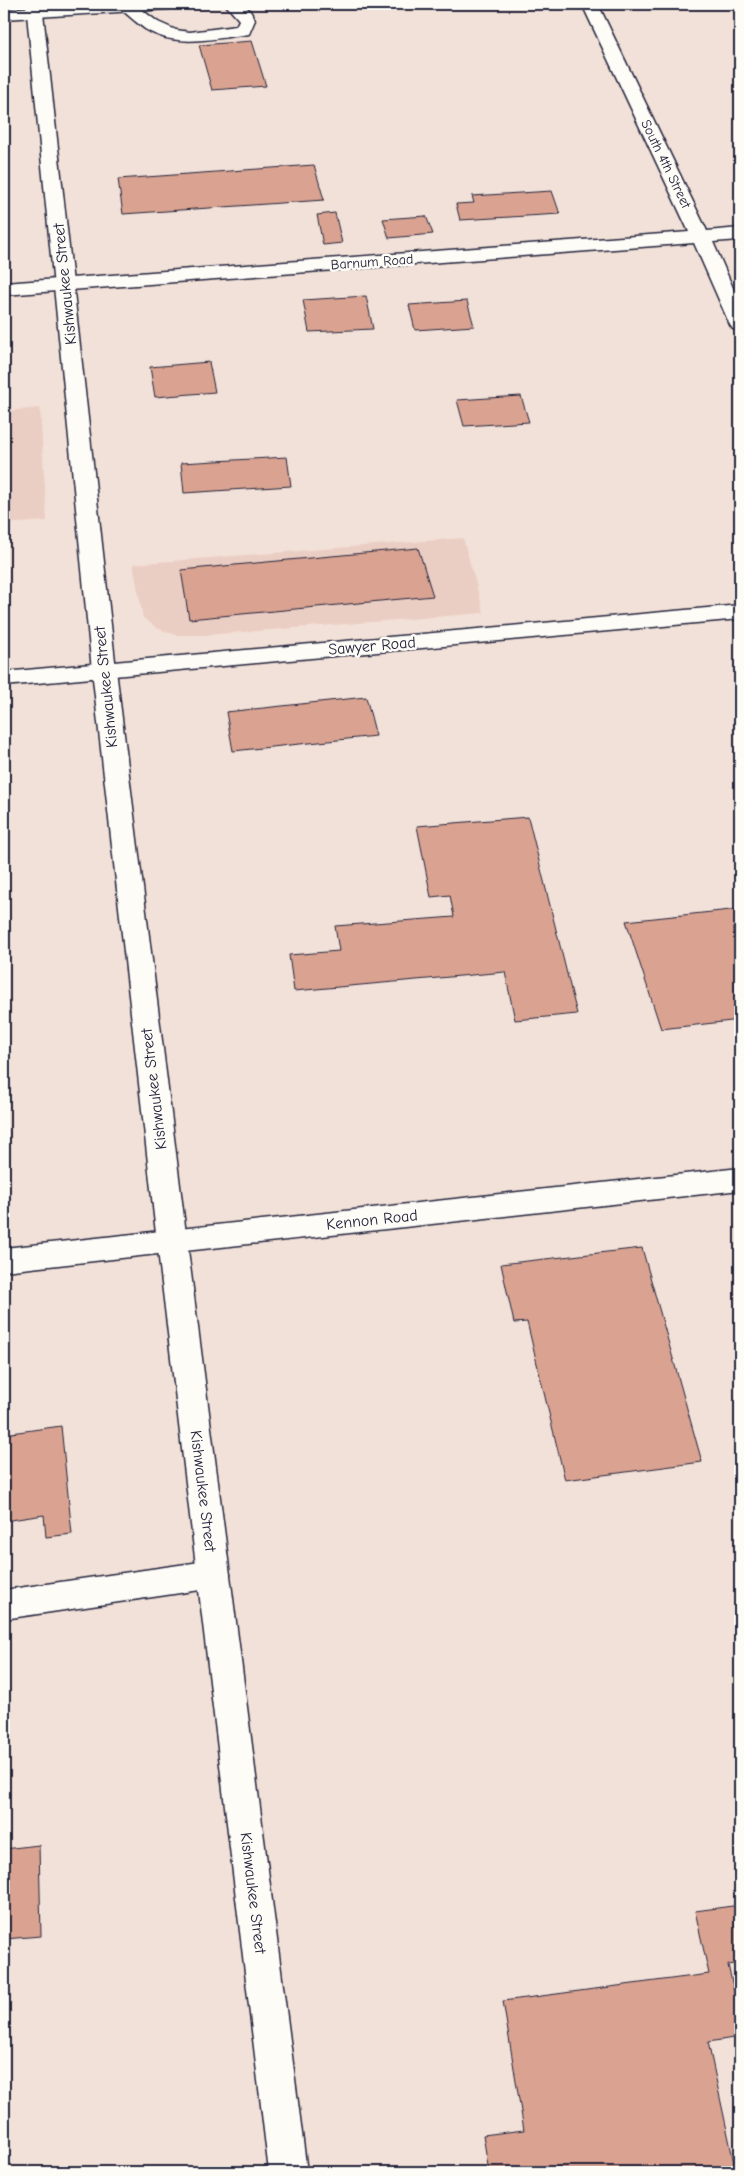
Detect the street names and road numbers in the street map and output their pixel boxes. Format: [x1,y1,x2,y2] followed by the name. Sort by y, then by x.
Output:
[637,117,695,212] street label: South 4th Street
[50,222,80,346] street label: Kishwaukee Street
[330,251,414,273] street label: Barnum Road
[91,625,121,749] street label: Kishwaukee Street
[327,633,417,659] street label: Sawyer Road
[138,1027,170,1151] street label: Kishwaukee Street
[325,1206,419,1234] street label: Kennon Road
[187,1429,219,1553] street label: Kishwaukee Street
[237,1831,269,1955] street label: Kishwaukee Street

